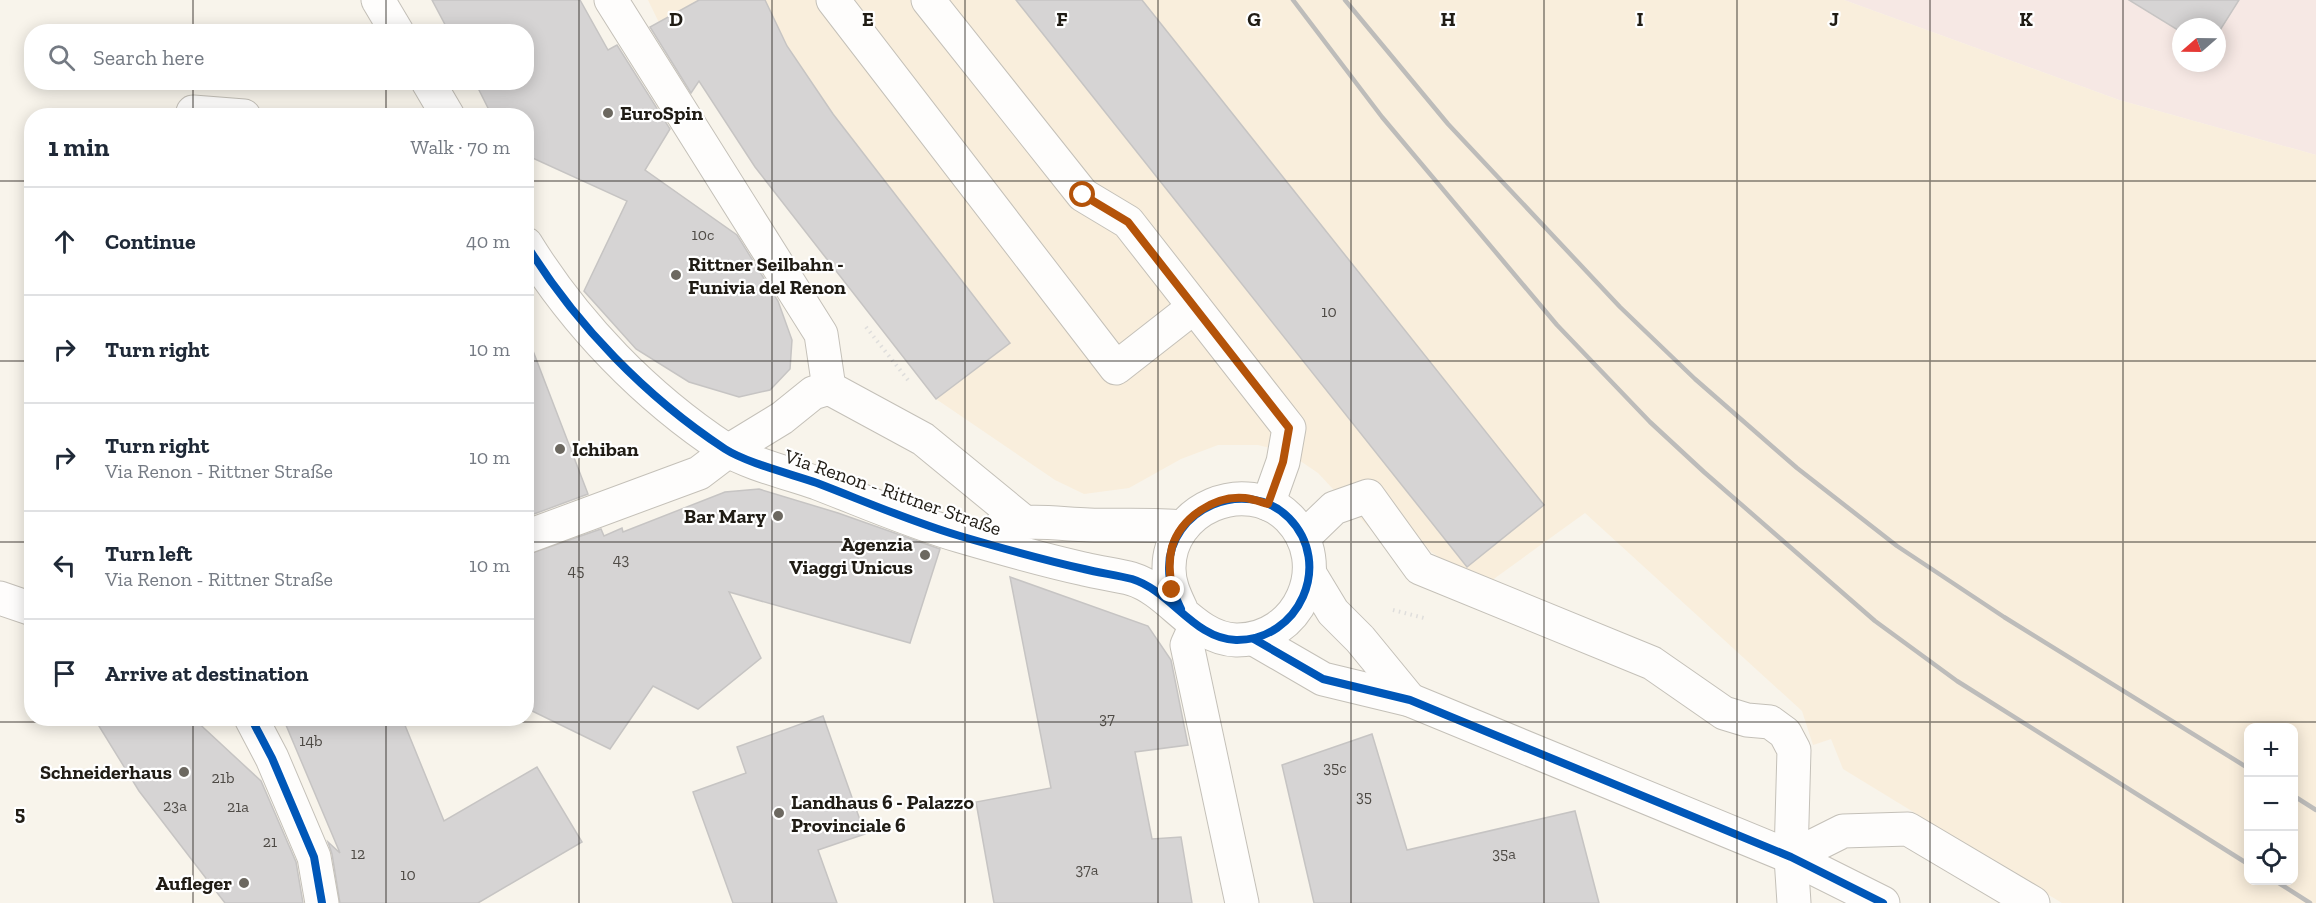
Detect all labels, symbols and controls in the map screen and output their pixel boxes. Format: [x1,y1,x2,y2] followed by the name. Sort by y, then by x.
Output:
[669,7,683,31] text: D
[862,7,874,31] text: E
[1056,7,1068,31] text: F
[1247,7,1261,31] text: G
[1440,7,1456,31] text: H
[1636,7,1644,31] text: I
[1829,7,1839,31] text: J
[2019,7,2033,31] text: K
[2172,18,2226,72] north arrow
[24,24,534,90] search box
[45,41,78,74] icon: search
[93,44,204,71] text: Search here
[620,101,703,125] place label: EuroSpin
[601,106,615,120] marker: EuroSpin
[48,131,109,163] text: 1 min
[411,135,510,159] text: Walk · 70 m
[1069,181,1095,207] route start
[48,225,81,258] icon: ahead
[692,225,714,244] house number: 10c
[105,228,196,255] text: Continue
[466,229,510,253] text: 40 m
[688,252,846,299] place label: Rittner Seilbahn - Funivia del Renon
[669,268,683,282] marker: Rittner Seilbahn - Funivia del Renon
[1321,302,1337,321] house number: 10
[48,333,81,366] icon: right
[105,336,209,363] text: Turn right
[469,337,510,361] text: 10 m
[105,432,209,459] text: Turn right
[572,437,639,461] place label: Ichiban
[48,441,81,474] icon: right
[553,442,567,456] marker: Ichiban
[780,443,1005,540] street label: Via Renon - Rittner Straße
[469,445,510,469] text: 10 m
[105,459,333,483] text: Via Renon - Rittner Straße
[684,504,766,528] place label: Bar Mary
[771,509,785,523] marker: Bar Mary
[789,532,913,579] place label: Agenzia Viaggi Unicus
[105,540,192,567] text: Turn left
[918,548,932,562] marker: Agenzia Viaggi Unicus
[48,549,81,582] icon: left
[613,550,629,569] house number: 43
[469,553,510,577] text: 10 m
[568,561,584,580] house number: 45
[105,567,333,591] text: Via Renon - Rittner Straße
[1158,576,1184,602] route end
[48,657,81,690] icon: arrive
[105,660,308,687] text: Arrive at destination
[1099,709,1115,728] house number: 37
[2244,723,2298,885] map controls
[2244,723,2298,777] button: +
[299,731,323,750] house number: 14b
[1323,758,1347,777] house number: 35c
[40,760,172,784] place label: Schneiderhaus
[177,765,191,779] marker: Schneiderhaus
[212,768,234,787] house number: 21b
[2244,777,2298,831] button: −
[1356,787,1372,806] house number: 35
[791,790,974,837] place label: Landhaus 6 - Palazzo Provinciale 6
[163,796,187,815] house number: 23a
[227,797,249,816] house number: 21a
[15,801,25,825] text: 5
[772,806,786,820] marker: Landhaus 6 - Palazzo Provinciale 6
[2244,831,2298,885] button: locate
[263,832,277,851] house number: 21
[351,844,365,863] house number: 12
[1492,844,1516,863] house number: 35a
[1075,860,1099,879] house number: 37a
[400,865,416,884] house number: 10
[155,871,232,895] place label: Aufleger
[237,876,251,890] marker: Aufleger

